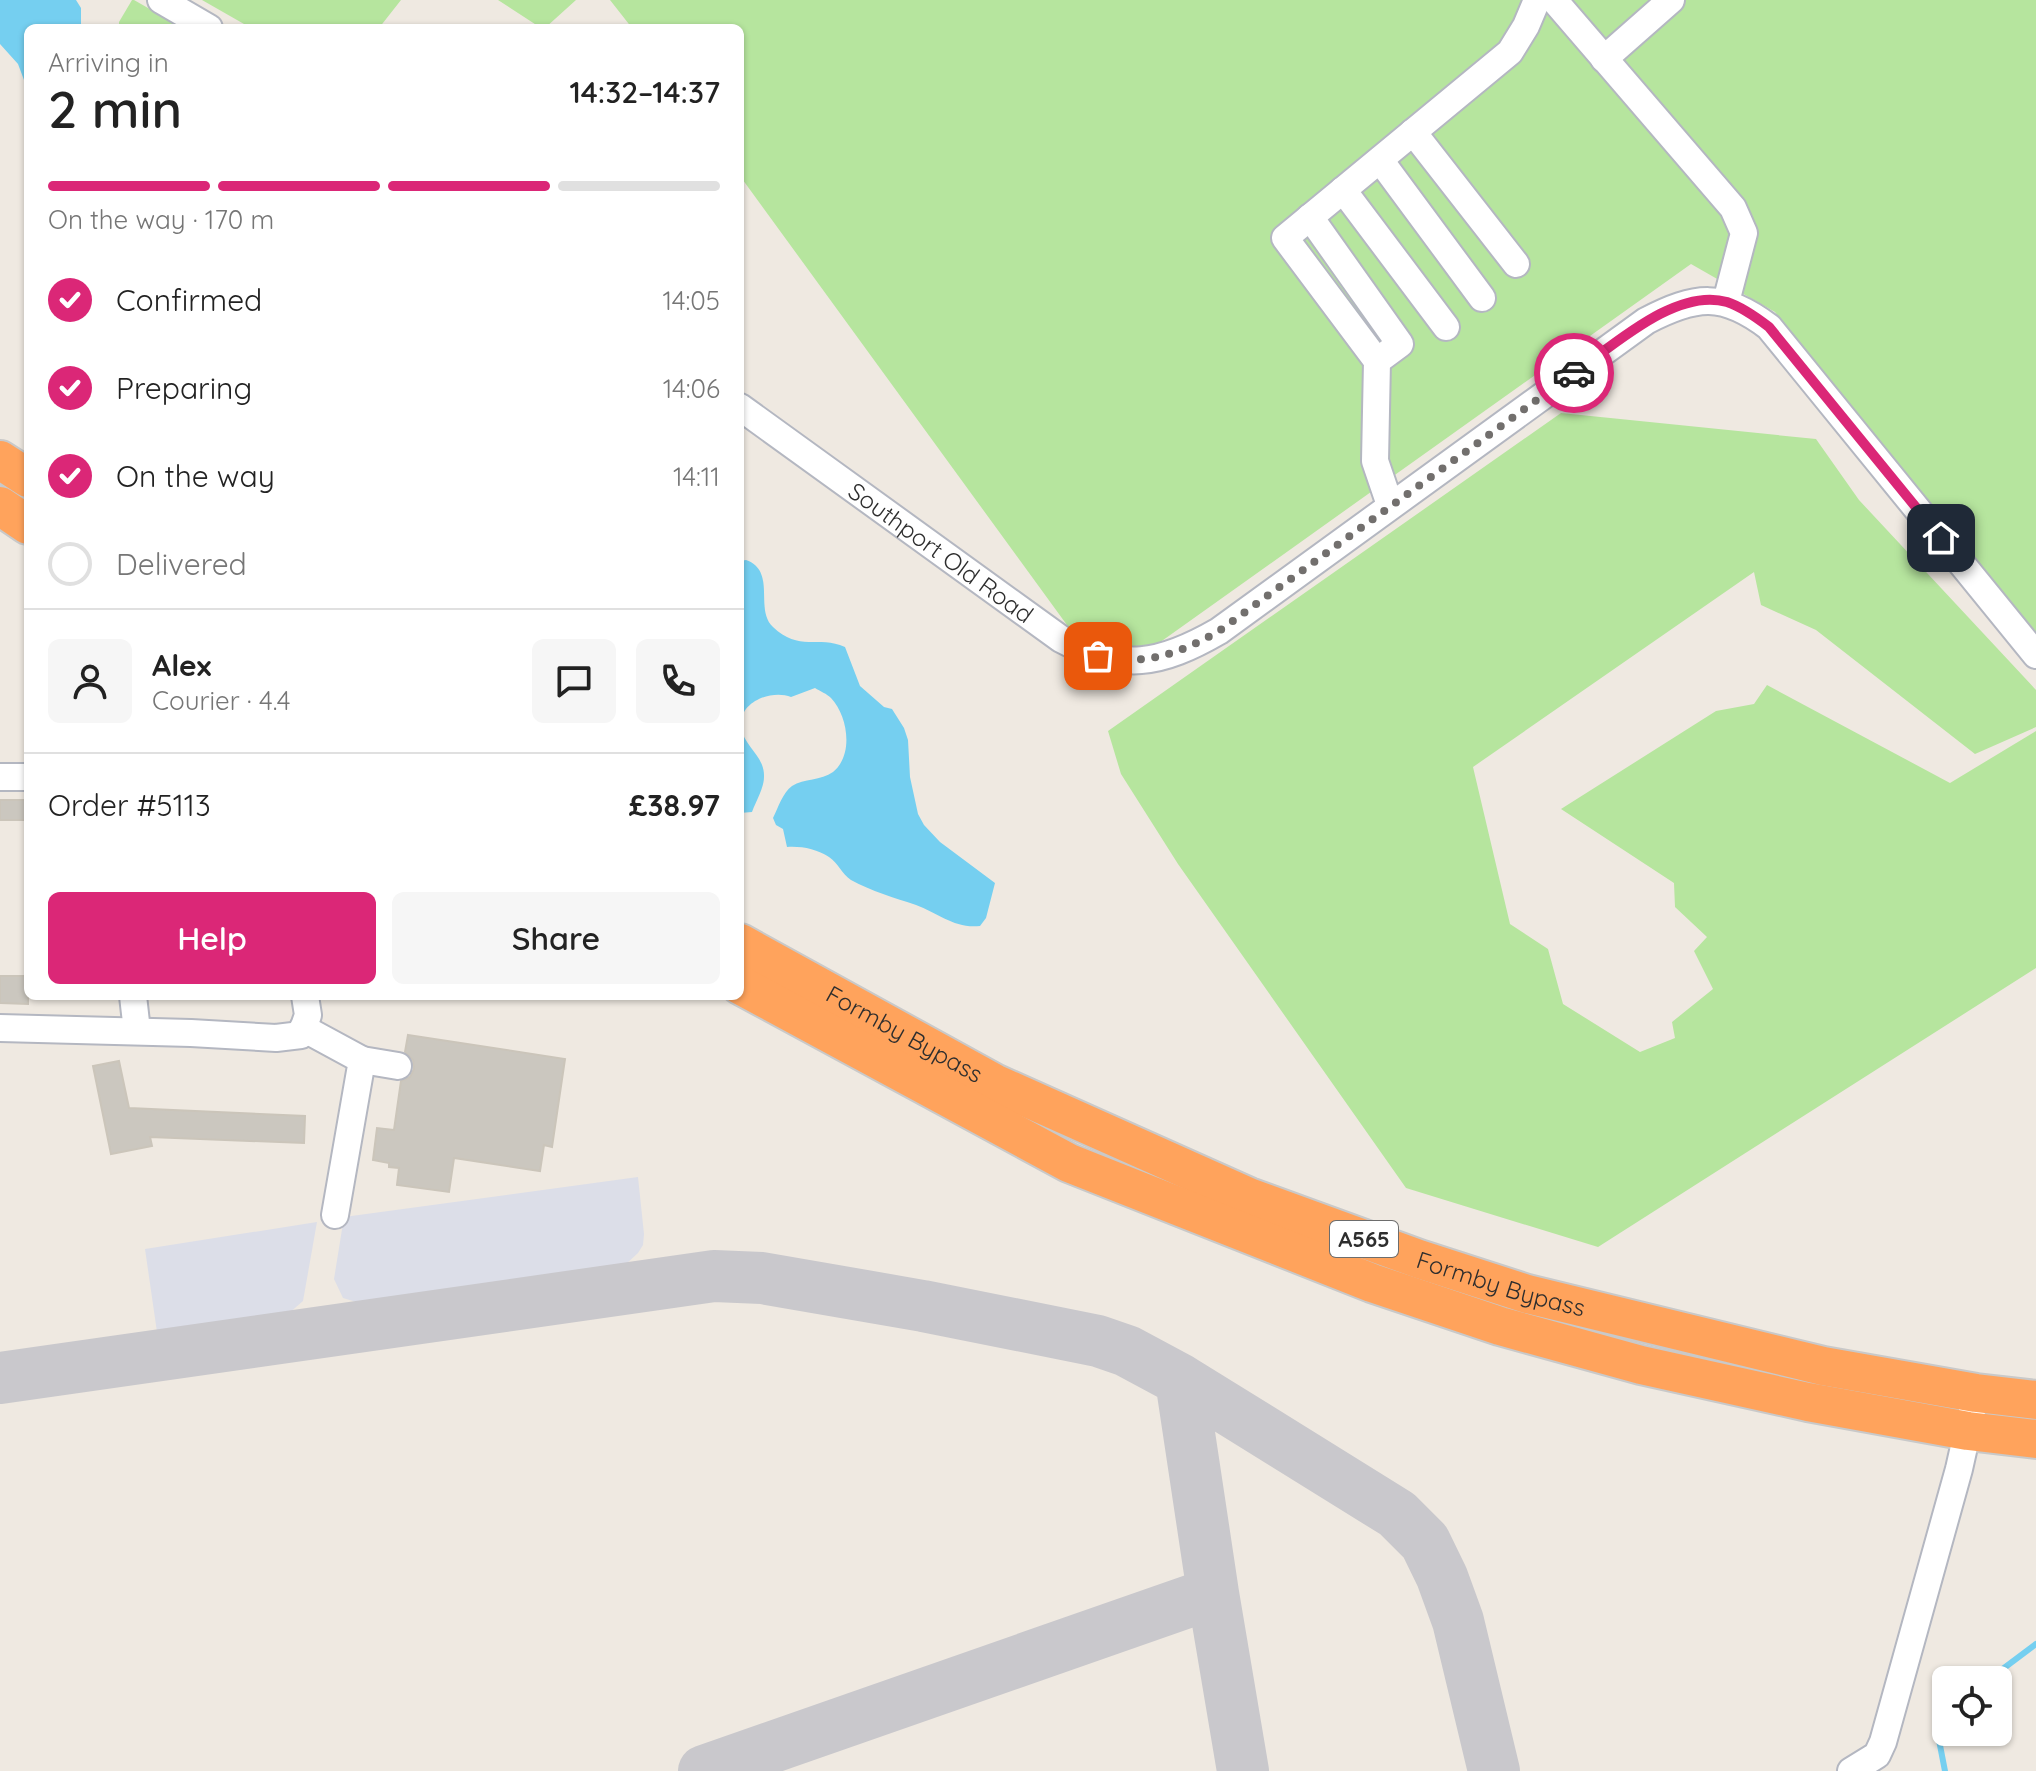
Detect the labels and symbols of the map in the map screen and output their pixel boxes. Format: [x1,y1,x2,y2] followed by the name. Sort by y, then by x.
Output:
[1534,333,1614,413] courier
[843,475,1039,629] street label: Southport Old Road
[1907,504,1975,572] pin
[1064,622,1132,690] pin
[821,978,988,1089] street label: Formby Bypass
[1330,1221,1398,1257] road number: A565
[1413,1244,1588,1323] street label: Formby Bypass

